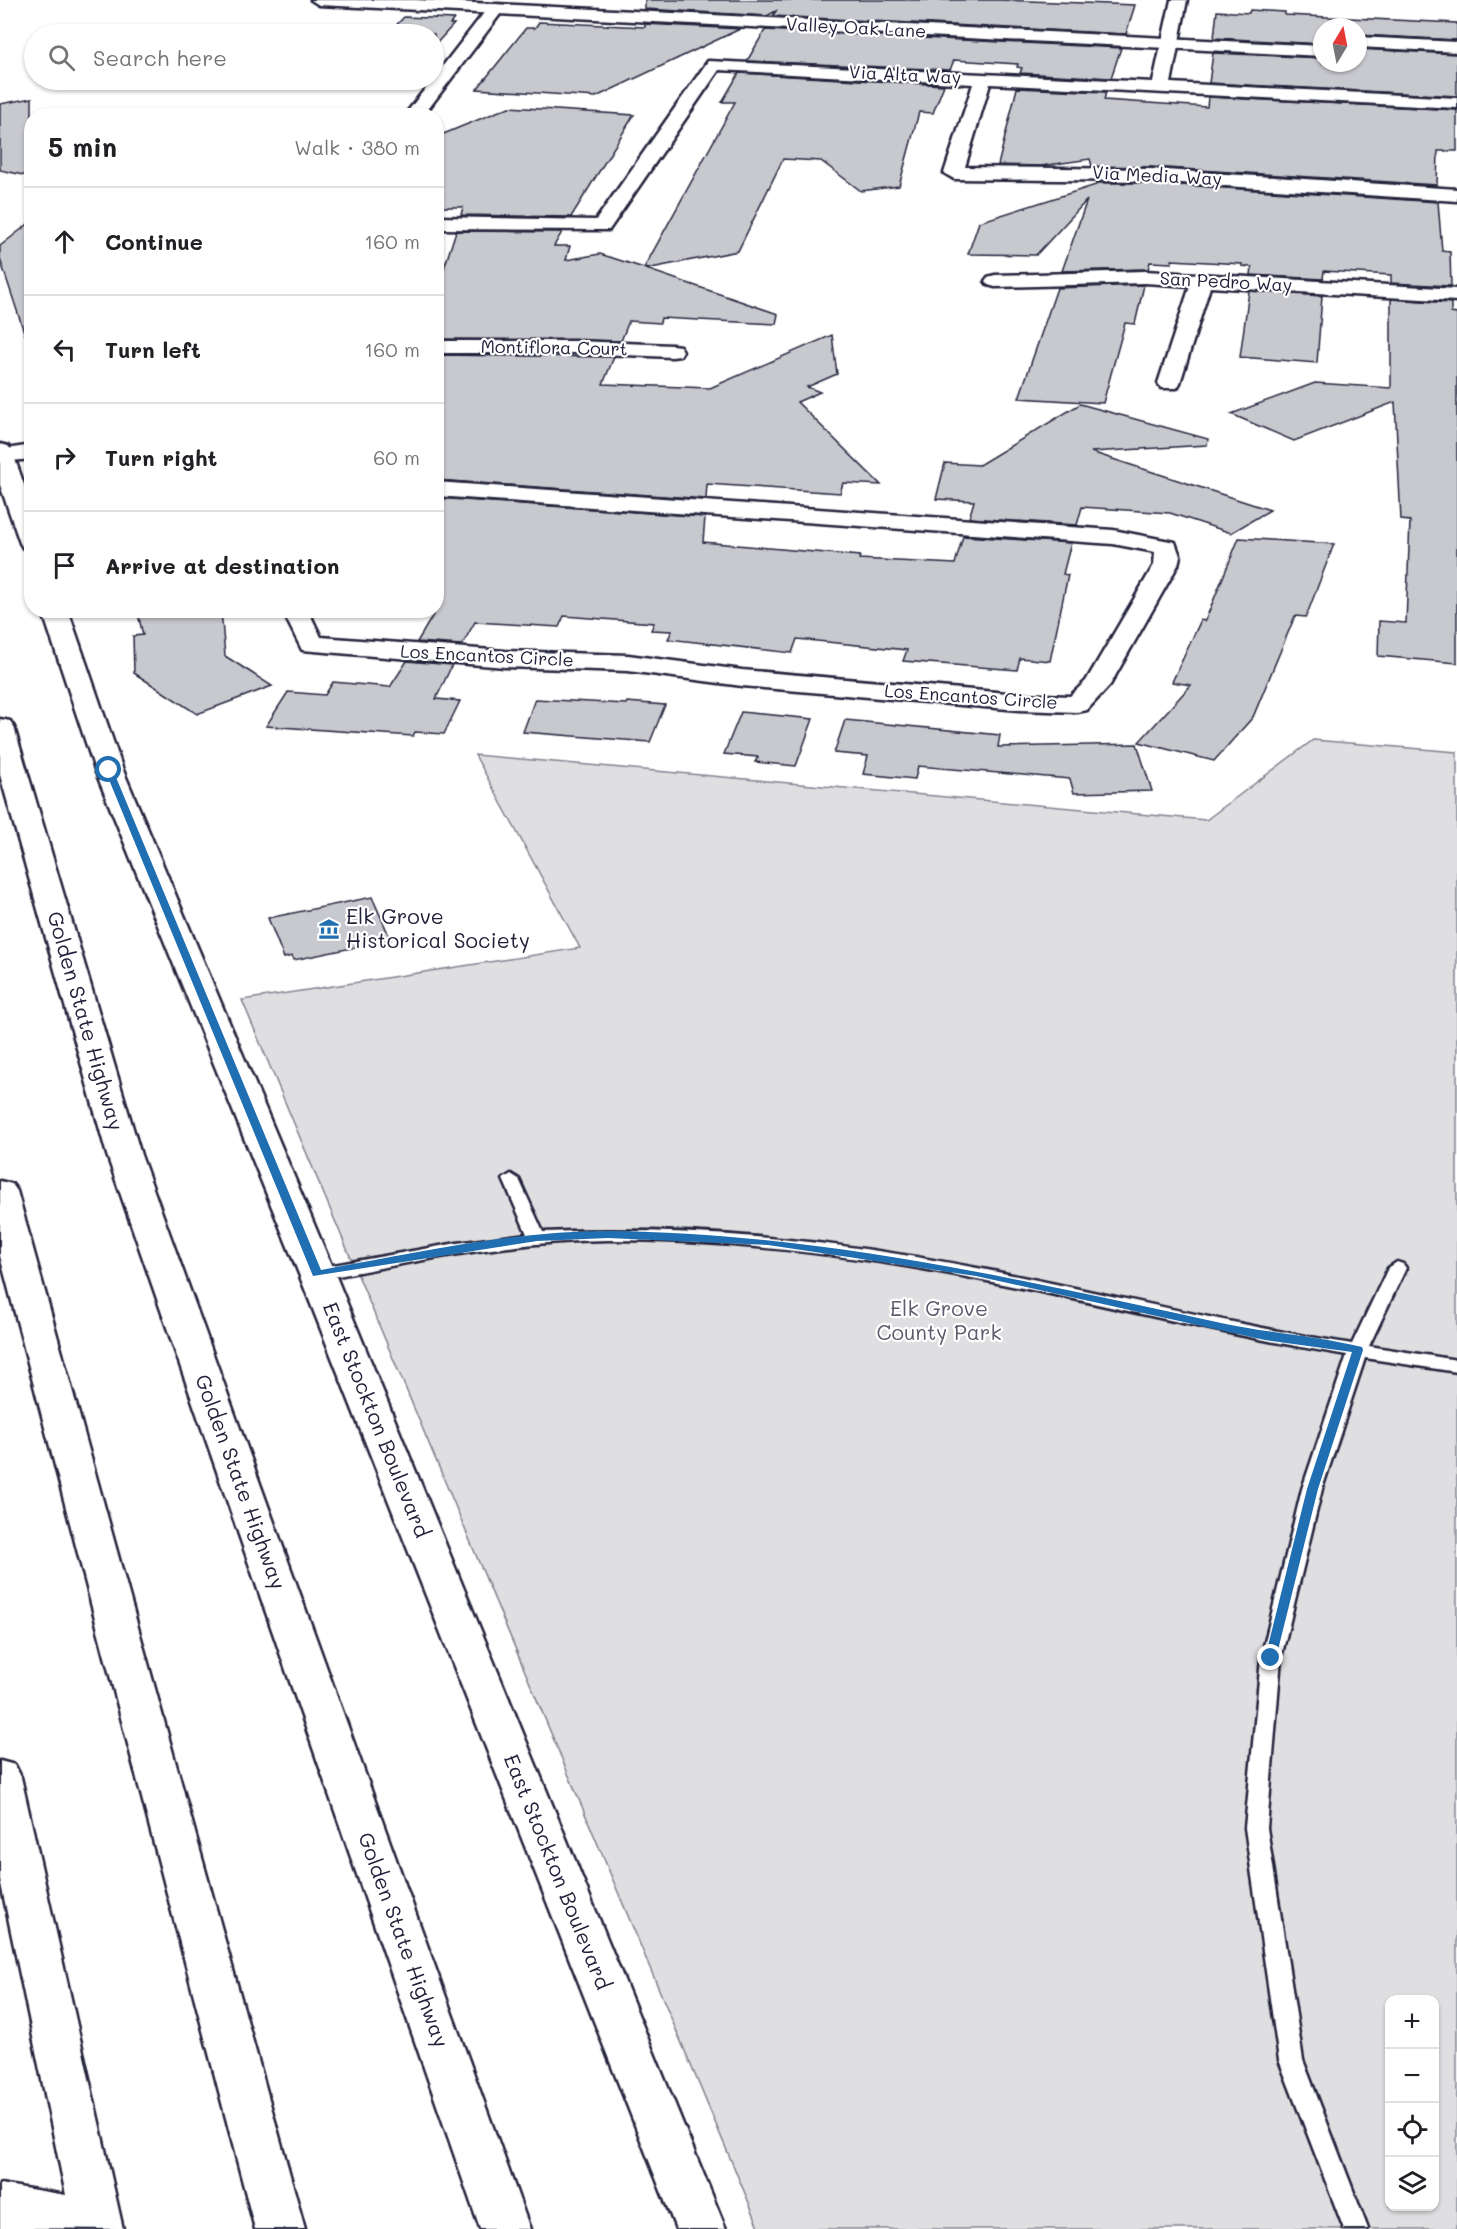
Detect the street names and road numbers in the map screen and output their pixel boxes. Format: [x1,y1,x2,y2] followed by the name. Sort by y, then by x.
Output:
[785,11,927,43] street label: Valley Oak Lane
[848,59,962,89] street label: Via Alta Way
[1092,160,1223,190] street label: Via Media Way
[1159,266,1293,296] street label: San Pedro Way
[480,334,628,360] street label: Montiflora Court
[400,638,574,672] street label: Los Encantos Circle
[884,678,1058,714] street label: Los Encantos Circle
[42,908,131,1133] street label: Golden State Highway
[318,1298,437,1541] street label: East Stockton Boulevard
[190,1370,293,1593] street label: Golden State Highway
[499,1750,618,1993] street label: East Stockton Boulevard
[353,1828,456,2051] street label: Golden State Highway

